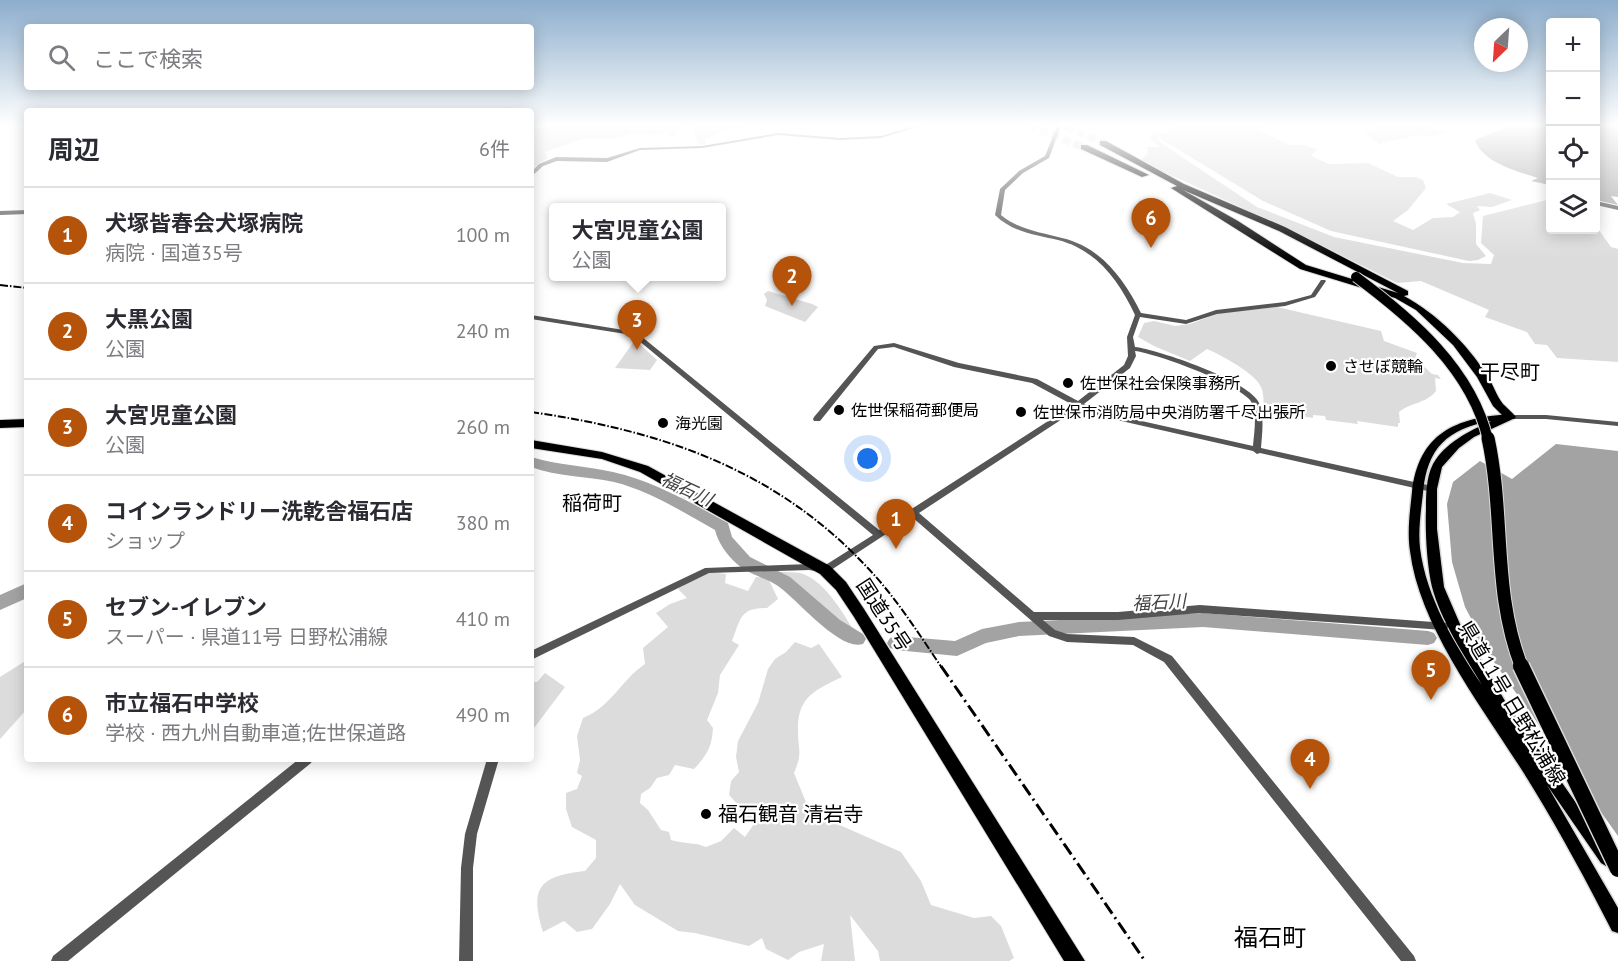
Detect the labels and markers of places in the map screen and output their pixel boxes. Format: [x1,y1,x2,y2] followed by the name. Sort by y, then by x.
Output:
[1132,198,1170,248] pin: 6
[772,256,812,306] pin: 2
[618,300,656,350] pin: 3
[1343,356,1423,376] place label: させぼ競輪
[1324,359,1338,373] marker: させぼ競輪
[1080,373,1240,393] place label: 佐世保社会保険事務所
[1061,376,1075,390] marker: 佐世保社会保険事務所
[851,400,979,420] place label: 佐世保稲荷郵便局
[1033,402,1305,422] place label: 佐世保市消防局中央消防署千尽出張所
[832,403,846,417] marker: 佐世保稲荷郵便局
[1014,405,1028,419] marker: 佐世保市消防局中央消防署千尽出張所
[675,413,723,433] place label: 海光園
[656,416,670,430] marker: 海光園
[876,500,916,549] pin: 1
[1412,650,1450,700] pin: 5
[1290,740,1330,789] pin: 4
[718,801,863,827] place label: 福石観音 清岩寺
[699,807,713,821] marker: 福石観音 清岩寺

